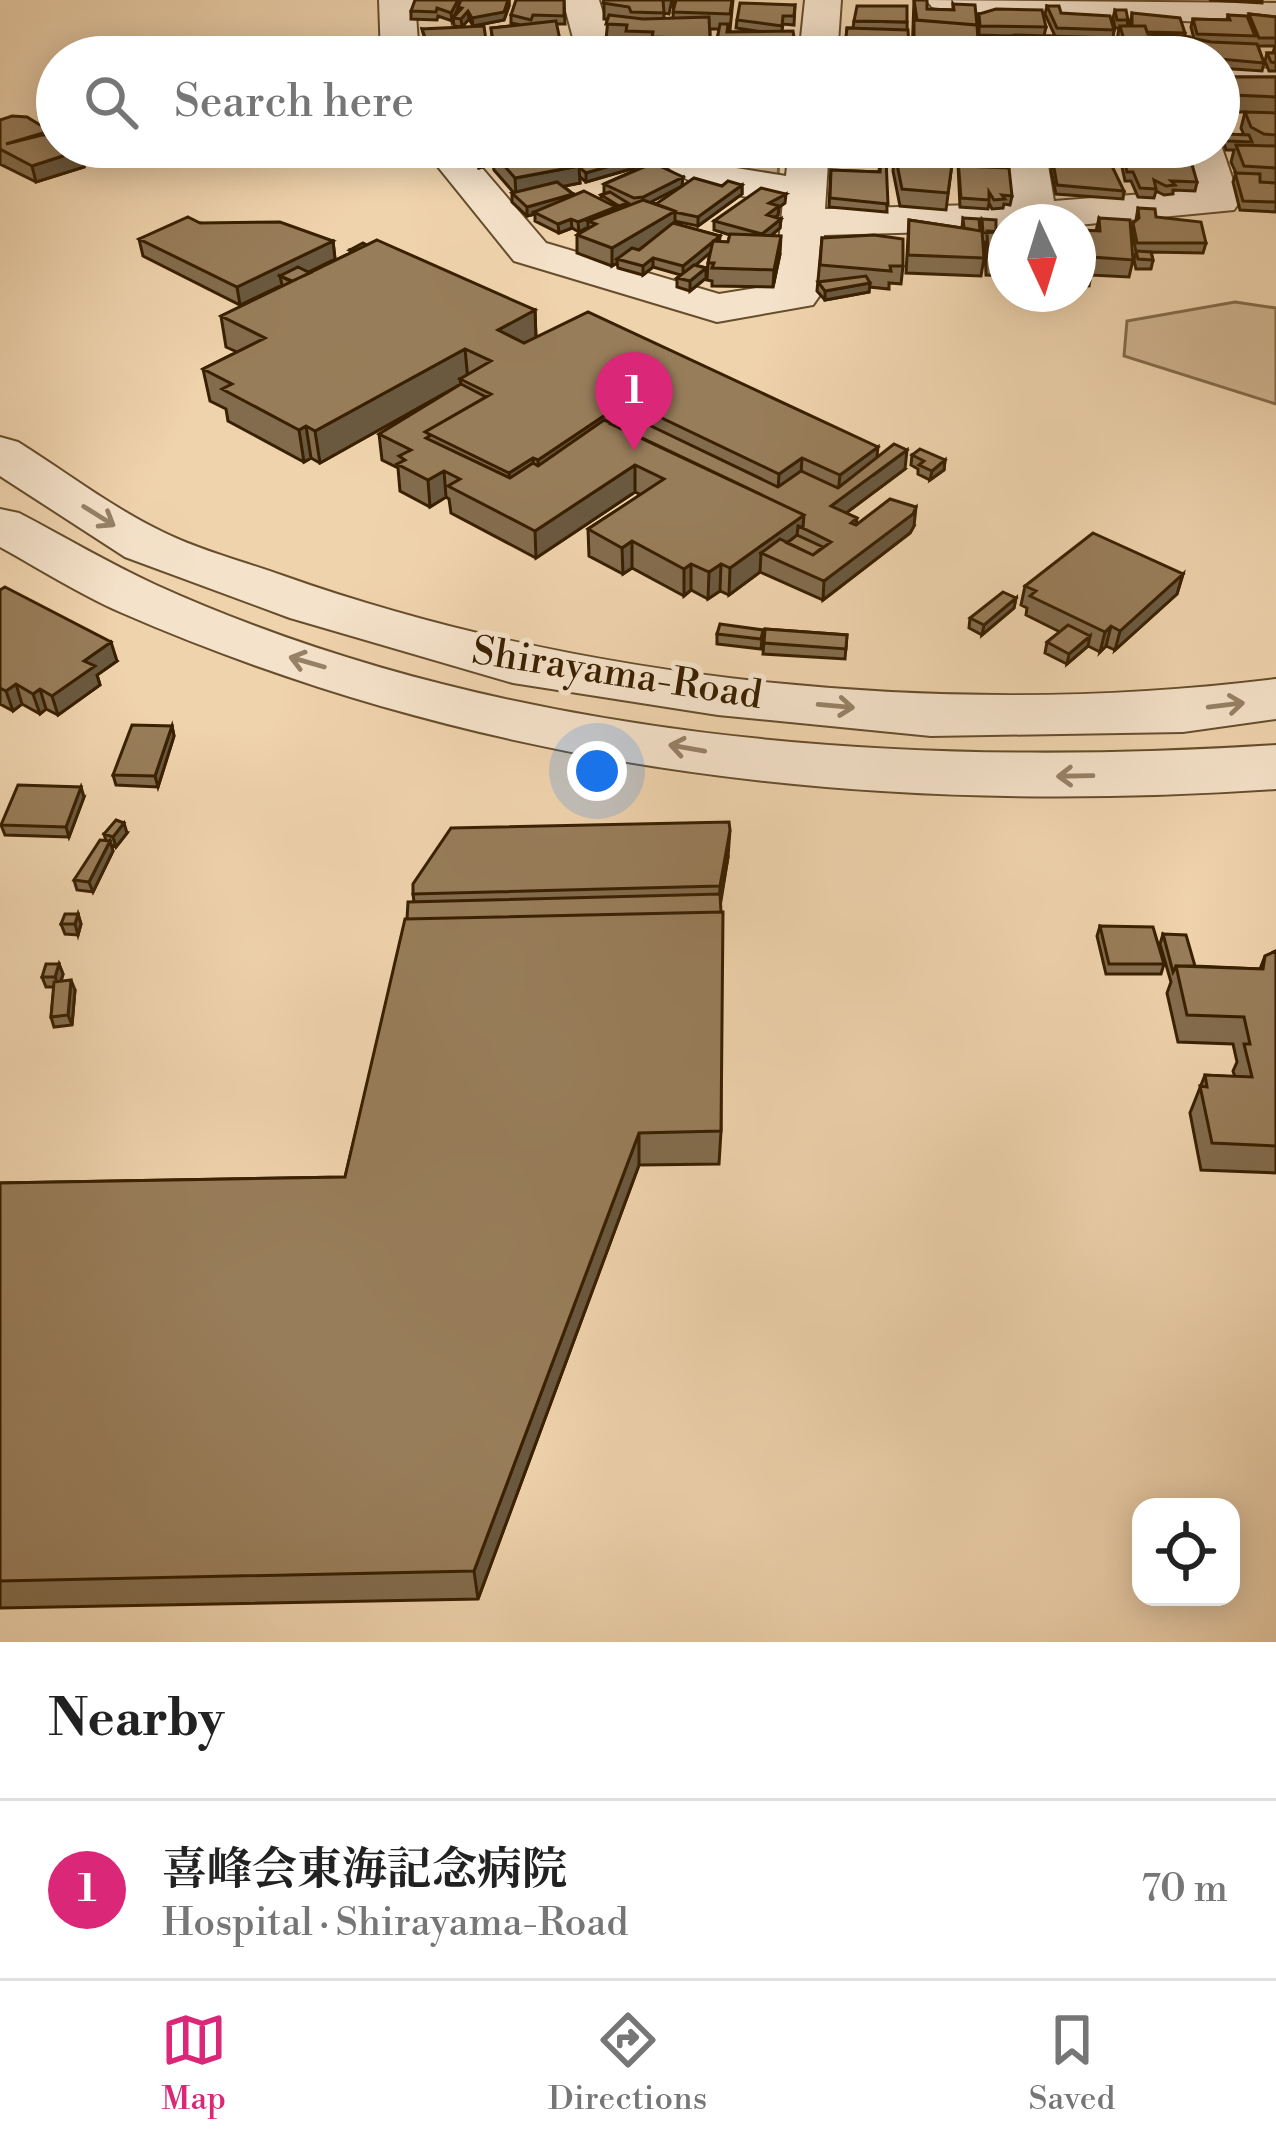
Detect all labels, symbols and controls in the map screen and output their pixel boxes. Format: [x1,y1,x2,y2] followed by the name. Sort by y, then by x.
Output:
[36,36,1240,168] search box
[78,69,144,135] icon: search
[174,74,414,131] text: Search here
[988,204,1096,312] north arrow
[595,352,673,451] pin: 1
[81,503,115,528] one-way arrow
[469,627,765,721] street label: Shirayama-Road
[289,650,327,672] one-way arrow
[1205,694,1244,716] one-way arrow
[816,695,855,718] one-way arrow
[668,736,707,759] one-way arrow
[567,741,627,801] your location
[1056,765,1095,788] one-way arrow
[1132,1498,1240,1606] map controls
[1132,1498,1240,1606] button: locate
[48,1688,224,1752] text: Nearby
[162,1842,567,1899] text: 喜峰会東海記念病院
[78,1865,96,1914] text: 1
[1141,1865,1228,1914] text: 70 m
[162,1899,628,1948] text: Hospital · Shirayama-Road
[161,2007,227,2120] tab: Map
[548,2007,707,2120] tab: Directions
[1029,2007,1115,2120] tab: Saved

